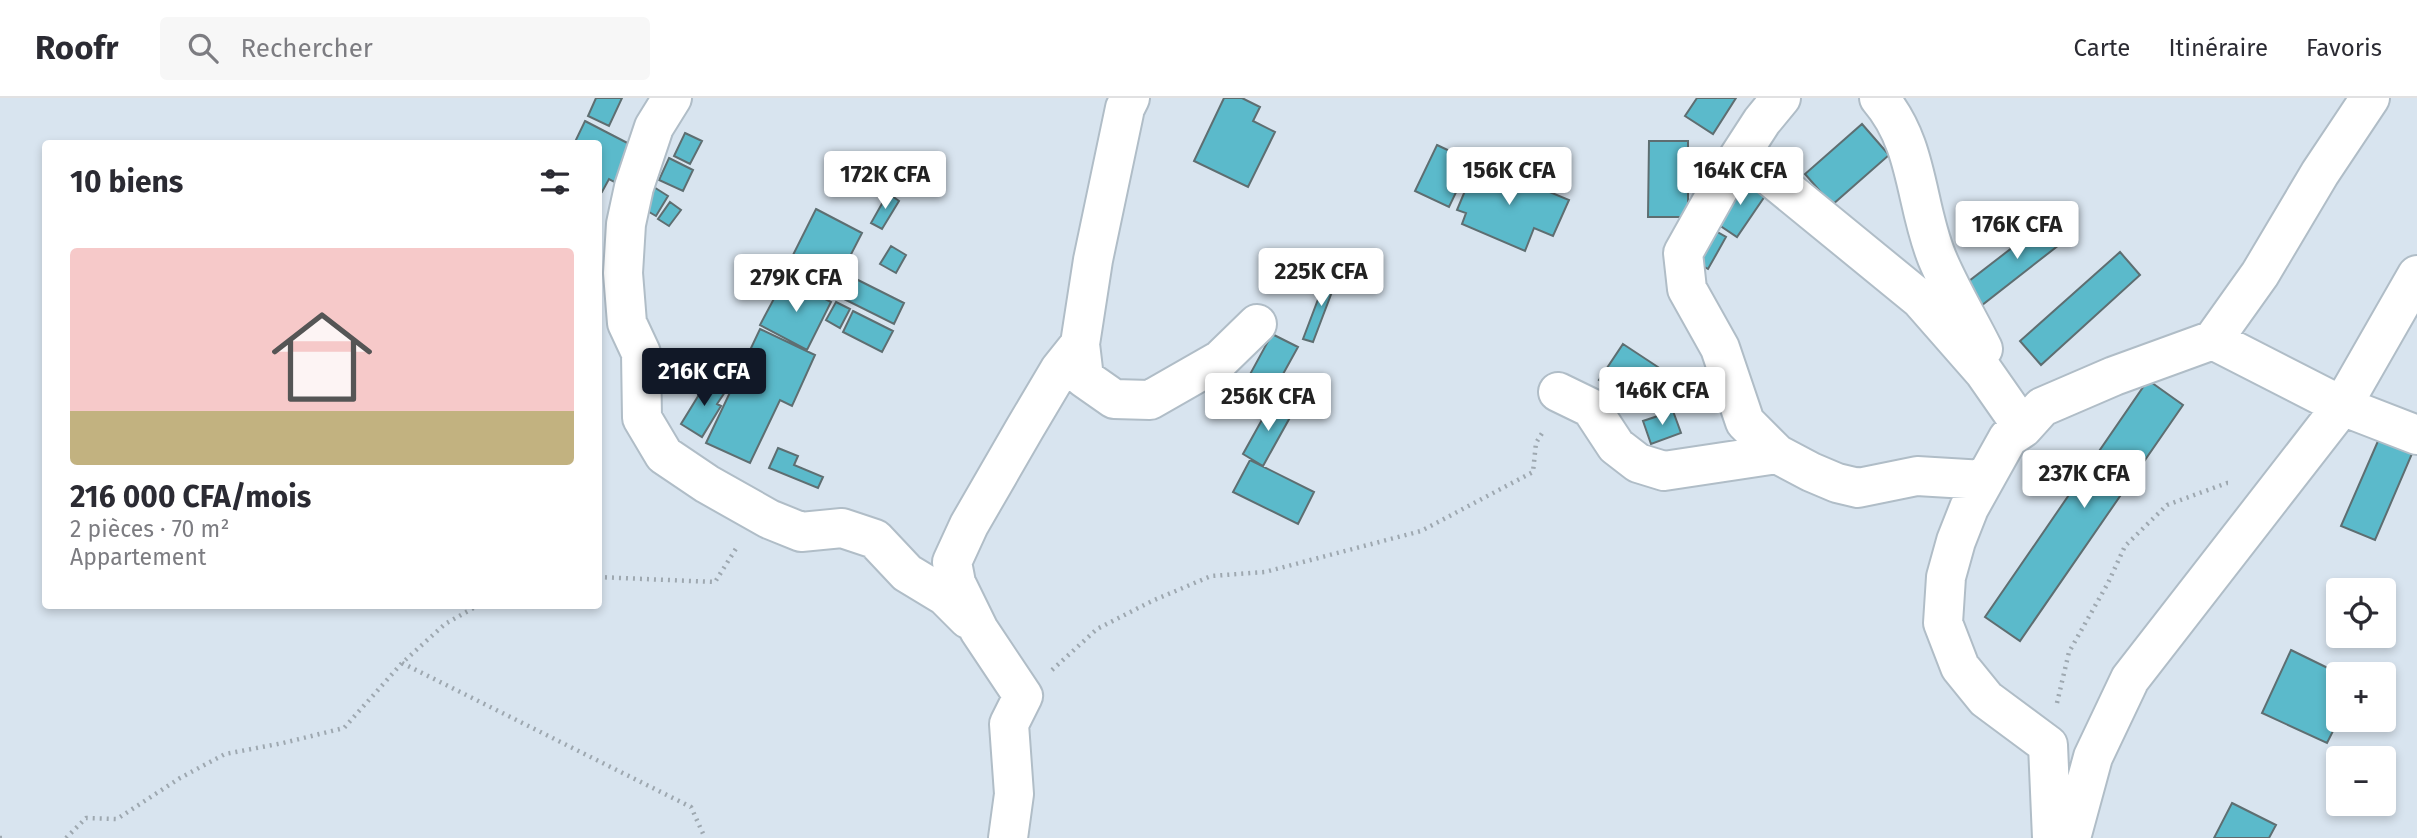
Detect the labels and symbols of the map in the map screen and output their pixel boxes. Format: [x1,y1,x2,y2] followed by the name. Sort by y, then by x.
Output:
[1437,148,1581,207] pin: 156K CFA
[1668,148,1812,207] pin: 164K CFA
[813,152,957,211] pin: 172K CFA
[1945,202,2089,261] pin: 176K CFA
[1249,248,1393,308] pin: 225K CFA
[724,254,868,314] pin: 279K CFA
[632,348,776,408] pin: 216K CFA
[1590,368,1734,427] pin: 146K CFA
[1196,374,1340,433] pin: 256K CFA
[2012,450,2156,510] pin: 237K CFA

